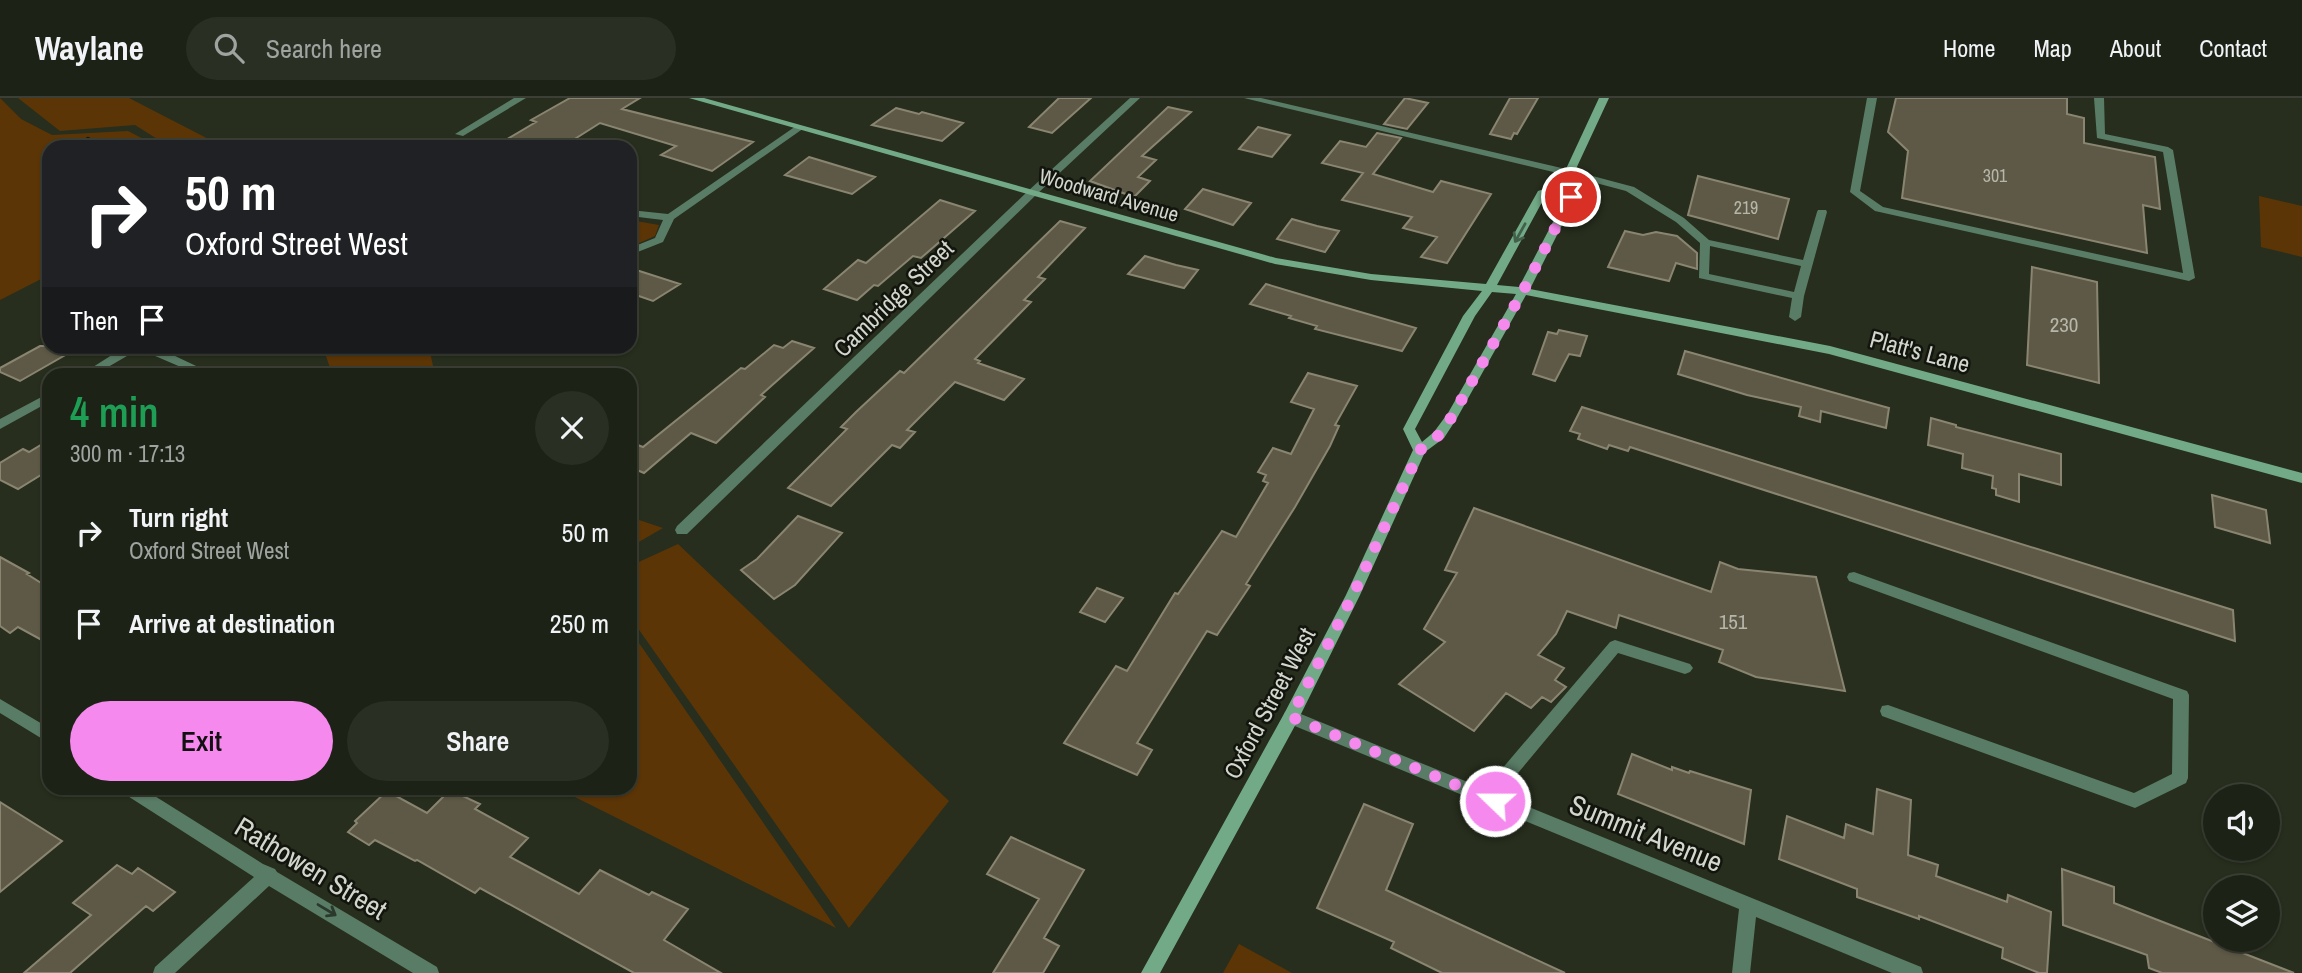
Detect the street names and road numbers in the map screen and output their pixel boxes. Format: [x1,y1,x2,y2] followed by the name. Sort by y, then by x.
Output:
[1036,161,1182,229] street label: Woodward Avenue
[826,232,960,363] street label: Cambridge Street
[1866,322,1974,380] street label: Platt's Lane
[1216,621,1323,784] street label: Oxford Street West
[1564,785,1728,881] street label: Summit Avenue
[228,808,394,928] street label: Rathowen Street

